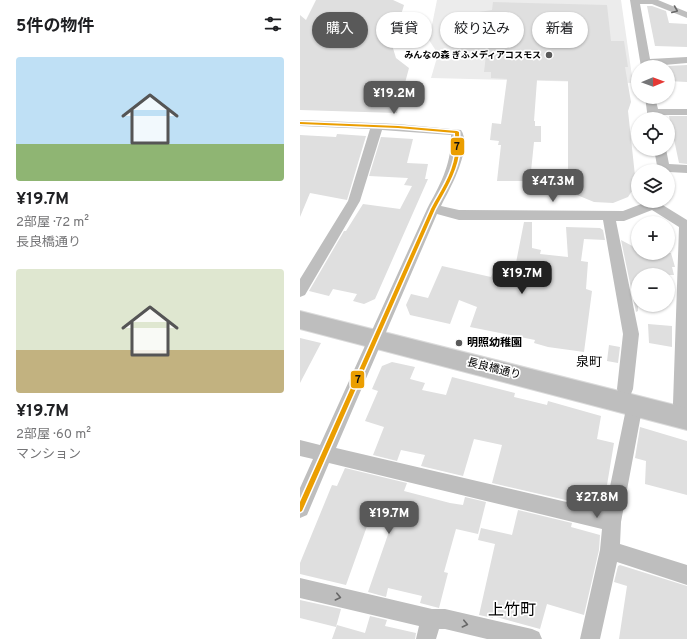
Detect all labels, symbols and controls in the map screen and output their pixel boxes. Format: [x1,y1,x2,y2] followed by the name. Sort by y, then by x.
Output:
[671,6,678,14] one-way arrow
[312,12,368,48] chip: 購入
[376,12,432,48] chip: 賃貸
[440,12,524,48] chip: 絞り込み
[532,12,588,48] chip: 新着
[262,13,284,35] icon: filters
[16,16,94,38] text: 5件の物件
[404,49,541,61] place label: みんなの森 ぎふメディアコスモス
[544,50,554,60] marker: みんなの森 ぎふメディアコスモス
[631,60,675,104] north arrow
[631,60,675,312] map controls
[361,81,427,115] pin: ¥19.2M
[114,83,186,155] icon: home
[373,86,415,102] text: ¥19.2M
[631,112,675,156] button: locate
[450,137,465,156] line badge: 7
[454,140,460,154] text: 7
[631,164,675,208] button: layers
[520,169,586,203] pin: ¥47.3M
[532,174,575,190] text: ¥47.3M
[16,189,69,211] text: ¥19.7M
[16,215,89,231] text: 2部屋 · 72 m²
[631,216,675,260] button: +
[16,235,81,251] text: 長良橋通り
[489,261,555,295] pin: ¥19.7M
[502,266,542,282] text: ¥19.7M
[631,268,675,312] button: −
[114,295,186,367] icon: home
[467,336,522,350] place label: 明照幼稚園
[454,338,464,348] marker: 明照幼稚園
[576,355,602,371] district label: 泉町
[466,356,522,382] street label: 長良橋通り
[350,370,365,389] line badge: 7
[355,373,361,387] text: 7
[16,401,69,423] text: ¥19.7M
[16,427,91,443] text: 2部屋 · 60 m²
[16,447,81,463] text: マンション
[564,485,630,519] pin: ¥27.8M
[576,490,618,506] text: ¥27.8M
[356,501,422,535] pin: ¥19.7M
[369,506,409,522] text: ¥19.7M
[334,592,341,601] one-way arrow
[488,601,536,621] district label: 上竹町
[462,619,468,627] one-way arrow

